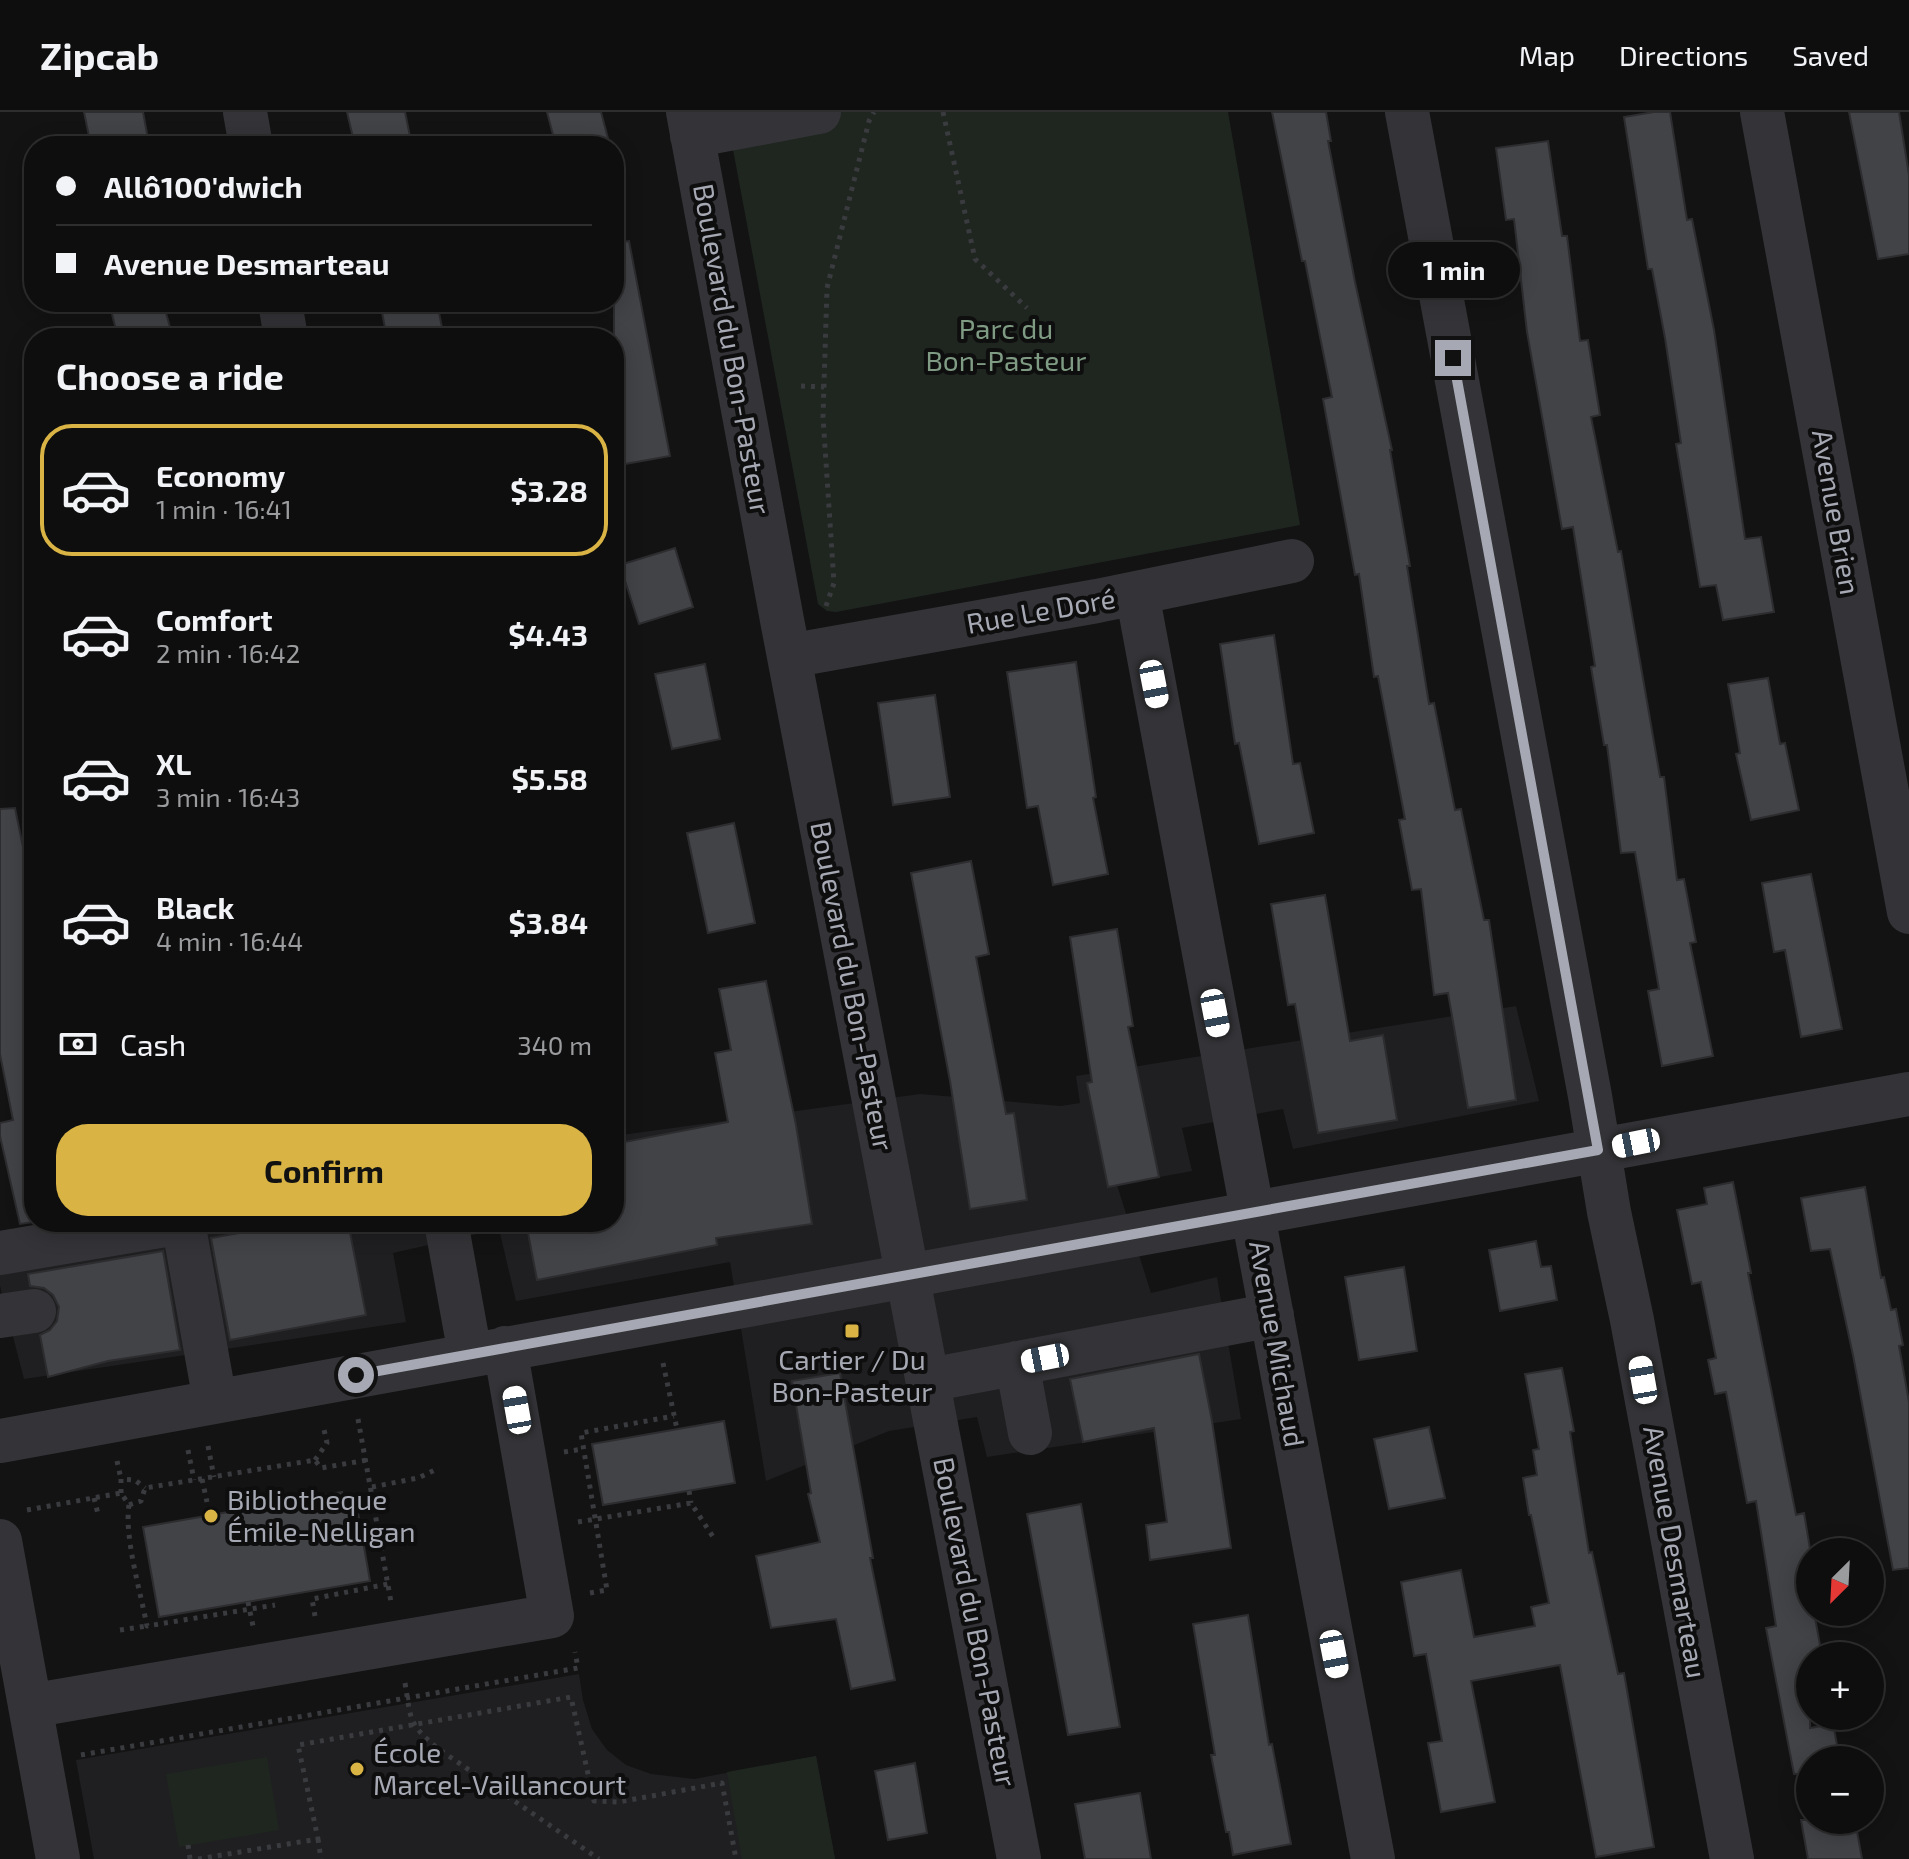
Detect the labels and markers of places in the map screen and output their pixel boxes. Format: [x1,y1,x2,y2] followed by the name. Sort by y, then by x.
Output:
[843,1322,861,1340] marker: Cartier / Du Bon-Pasteur
[771,1342,933,1408] place label: Cartier / Du Bon-Pasteur
[227,1482,416,1548] place label: Bibliotheque Émile-Nelligan
[202,1507,220,1525] marker: Bibliotheque Émile-Nelligan
[373,1735,626,1801] place label: École Marcel-Vaillancourt
[348,1760,366,1778] marker: École Marcel-Vaillancourt

